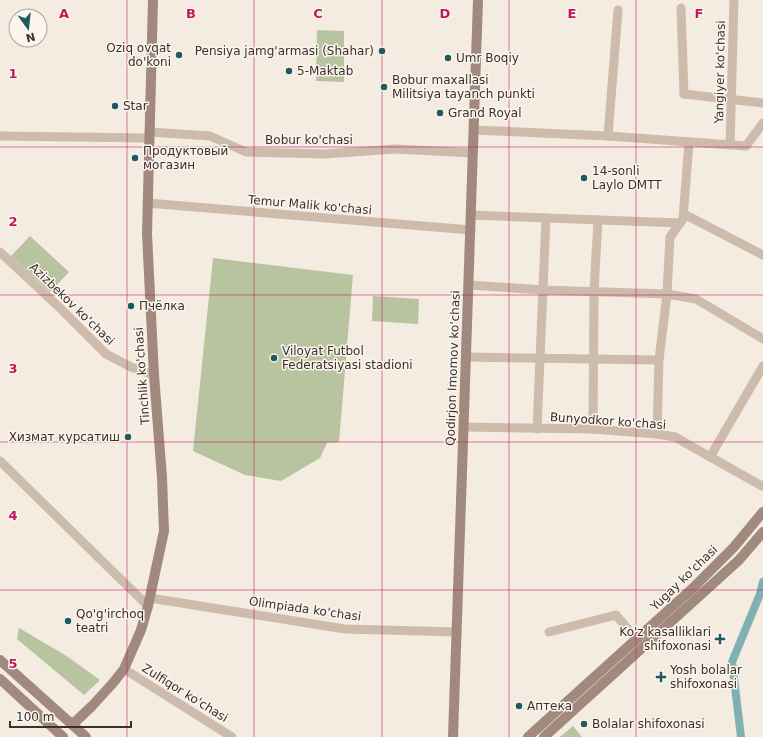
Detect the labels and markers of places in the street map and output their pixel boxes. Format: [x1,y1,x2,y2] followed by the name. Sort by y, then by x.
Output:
[106,41,171,69] place label: Oziq ovqat do'koni
[195,44,374,58] place label: Pensiya jamg'armasi (Shahar)
[377,46,387,56] marker: Pensiya jamg'armasi (Shahar)
[174,50,184,60] marker: Oziq ovqat do'koni
[456,51,519,65] place label: Umr Boqiy
[443,53,453,63] marker: Umr Boqiy
[297,64,353,78] place label: 5-Maktab
[284,66,294,76] marker: 5-Maktab
[392,73,535,101] place label: Bobur maxallasi Militsiya tayanch punkti
[379,82,389,92] marker: Bobur maxallasi Militsiya tayanch punkti
[123,99,148,113] place label: Star
[110,101,120,111] marker: Star
[448,106,522,120] place label: Grand Royal
[435,108,445,118] marker: Grand Royal
[143,144,228,172] place label: Продуктовый могазин
[130,153,140,163] marker: Продуктовый могазин
[592,164,662,192] place label: 14-sonli Laylo DMTT
[579,173,589,183] marker: 14-sonli Laylo DMTT
[139,299,185,313] place label: Пчёлка
[126,301,136,311] marker: Пчёлка
[282,344,413,372] place label: Viloyat Futbol Federatsiyasi stadioni
[269,353,279,363] marker: Viloyat Futbol Federatsiyasi stadioni
[9,430,120,444] place label: Хизмат курсатиш
[123,432,133,442] marker: Хизмат курсатиш
[76,607,144,635] place label: Qo'g'irchoq teatri
[63,616,73,626] marker: Qo'g'irchoq teatri
[619,625,711,653] place label: Ko'z kasalliklari shifoxonasi
[714,633,726,645] marker: Ko'z kasalliklari shifoxonasi
[669,663,742,691] place label: Yosh bolalar shifoxonasi
[655,671,667,683] marker: Yosh bolalar shifoxonasi
[527,699,572,713] place label: Аптека
[514,701,524,711] marker: Аптека
[592,717,705,731] place label: Bolalar shifoxonasi
[579,719,589,729] marker: Bolalar shifoxonasi

